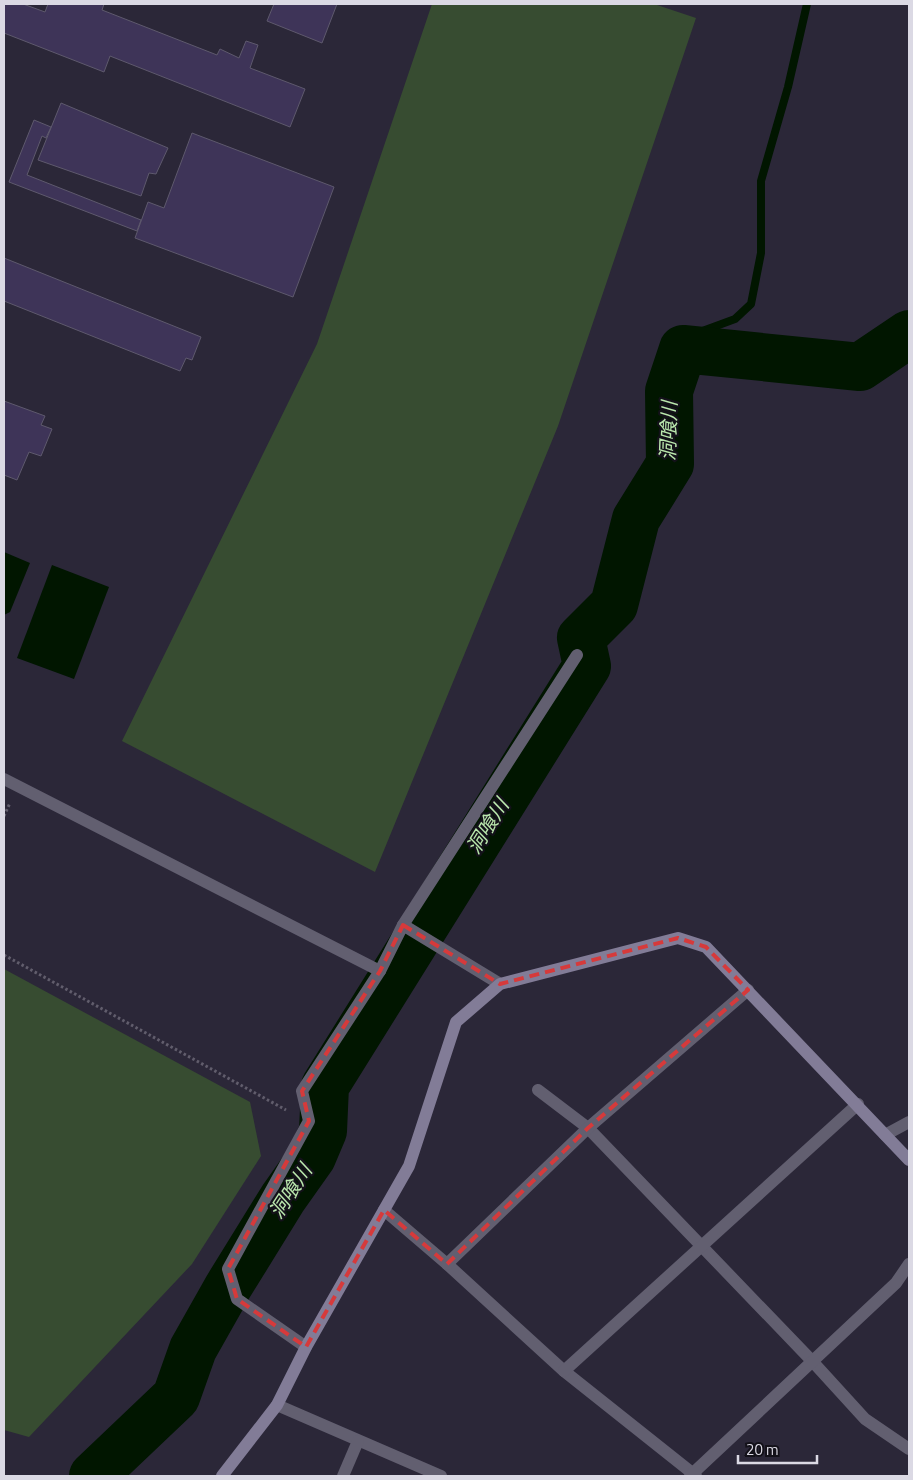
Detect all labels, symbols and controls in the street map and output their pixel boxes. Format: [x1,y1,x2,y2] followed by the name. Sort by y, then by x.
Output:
[651,398,685,462] water label: 洞喰川
[458,791,517,860] water label: 洞喰川
[261,1156,320,1225] water label: 洞喰川
[738,1432,817,1464] scale bar
[746,1438,779,1461] text: 20 m

